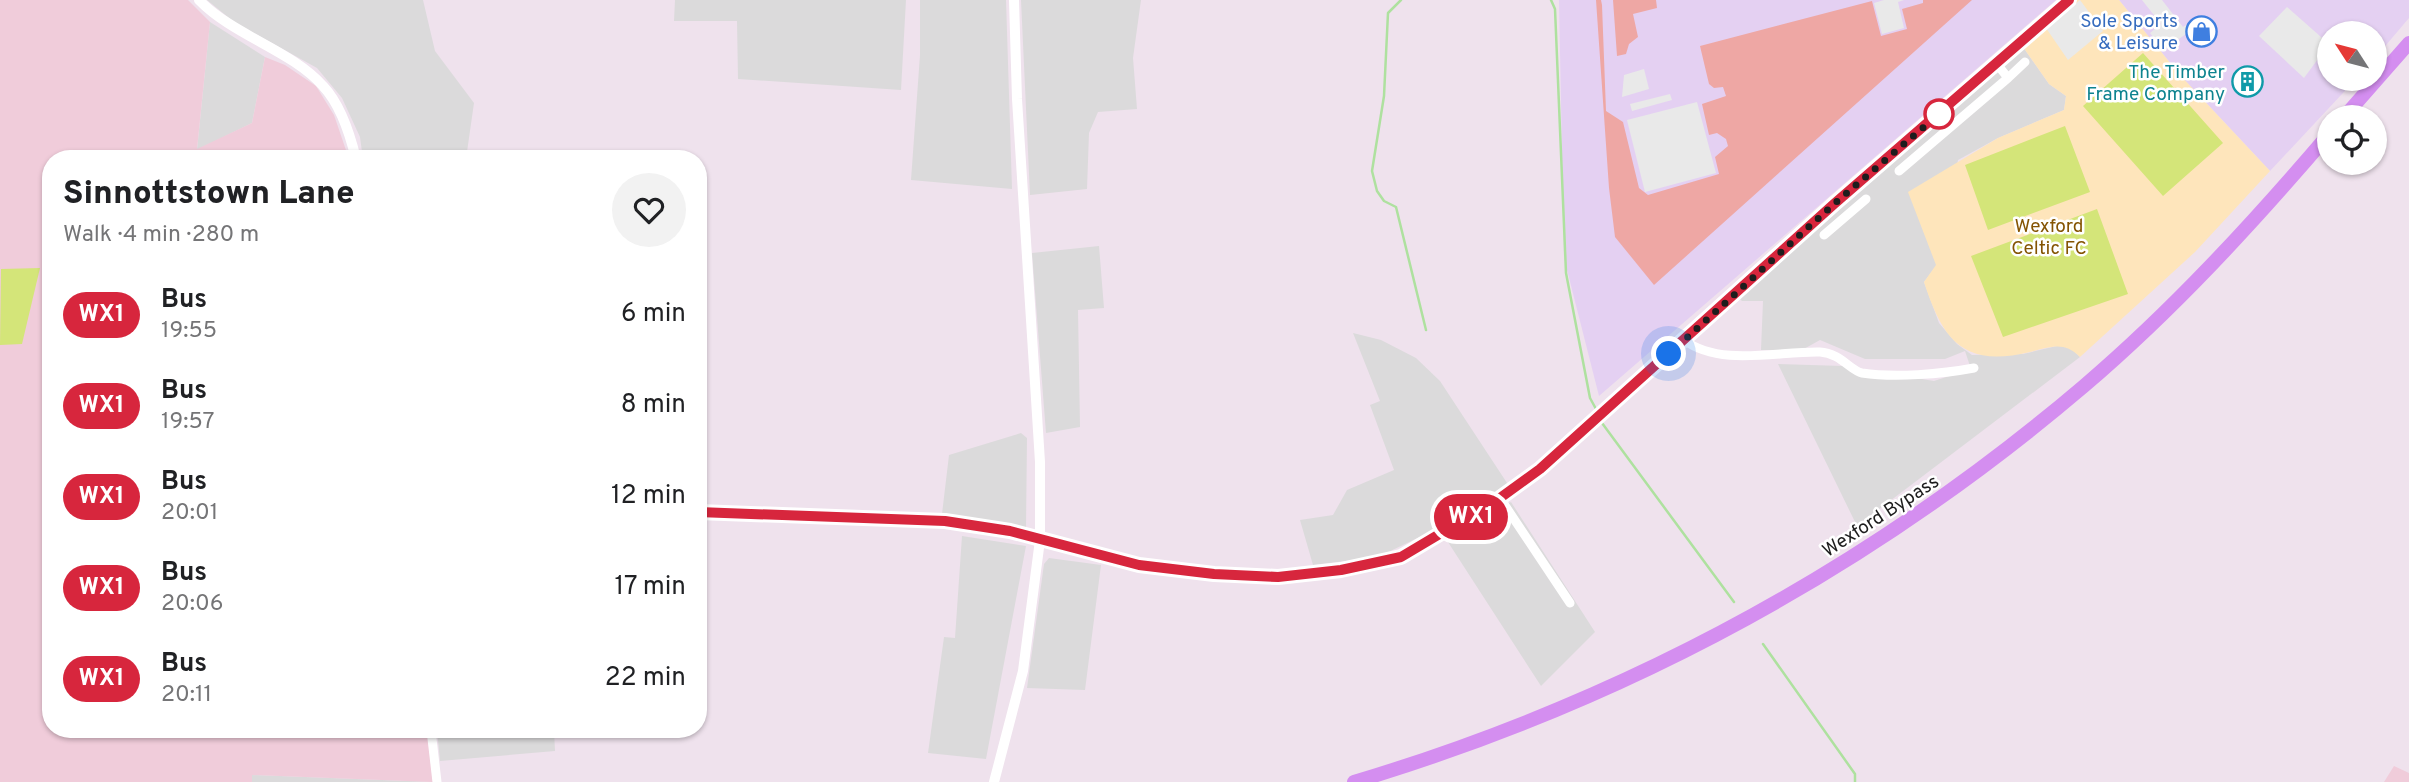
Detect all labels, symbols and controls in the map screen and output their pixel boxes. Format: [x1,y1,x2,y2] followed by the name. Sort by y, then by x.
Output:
[2080,10,2178,56] place label: Sole Sports & Leisure
[2184,14,2218,48] shop icon: Sole Sports & Leisure
[2317,21,2387,91] north arrow
[2317,21,2387,175] map controls
[2086,61,2226,107] place label: The Timber Frame Company
[2231,65,2265,99] building icon: The Timber Frame Company
[1924,99,1954,129] unlabelled marker
[2317,105,2387,175] button: locate
[612,173,686,247] button: heart
[63,174,355,216] text: Sinnottstown Lane
[2011,215,2087,261] park label: Wexford Celtic FC
[63,221,259,250] text: Walk · 4 min · 280 m
[161,284,207,317] text: Bus
[621,298,686,331] text: 6 min
[78,300,125,330] text: WX1
[161,317,217,346] text: 19:55
[1651,336,1686,371] your location
[161,375,207,408] text: Bus
[621,389,686,422] text: 8 min
[78,391,125,421] text: WX1
[161,408,215,437] text: 19:57
[161,466,207,499] text: Bus
[1818,470,1944,563] street label: Wexford Bypass
[611,480,686,513] text: 12 min
[78,482,125,512] text: WX1
[1431,494,1511,540] line badge: WX1
[161,499,218,528] text: 20:01
[1448,502,1494,532] text: WX1
[161,557,207,590] text: Bus
[614,571,686,604] text: 17 min
[78,573,125,603] text: WX1
[161,590,224,619] text: 20:06
[161,648,207,681] text: Bus
[605,662,686,695] text: 22 min
[78,664,125,694] text: WX1
[161,681,212,710] text: 20:11

